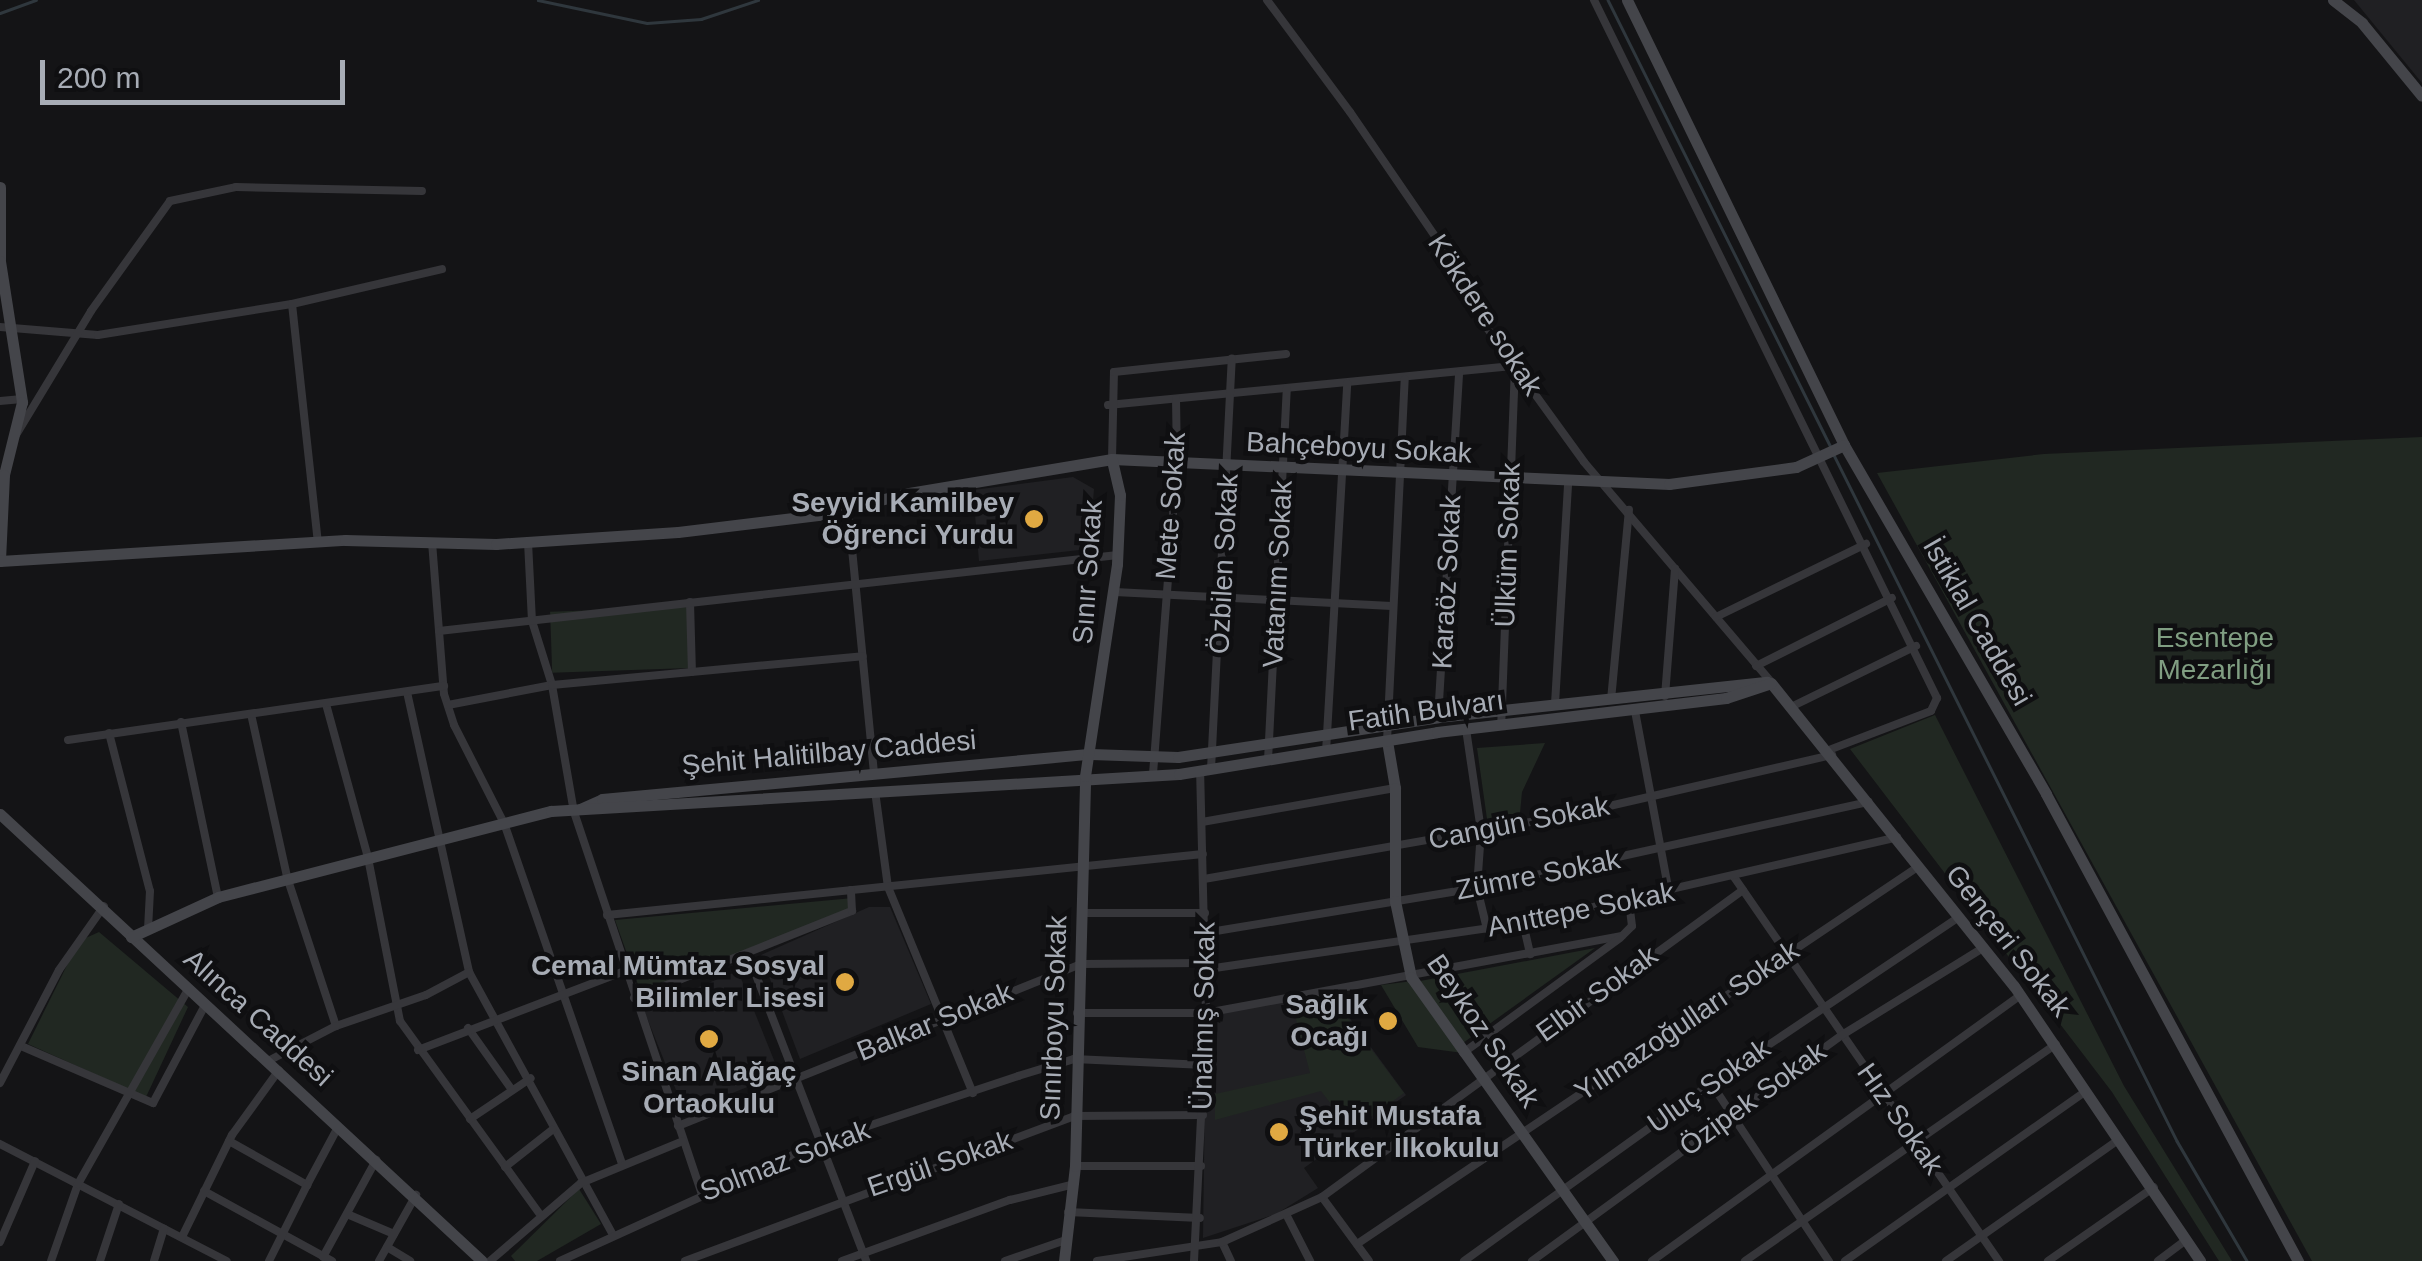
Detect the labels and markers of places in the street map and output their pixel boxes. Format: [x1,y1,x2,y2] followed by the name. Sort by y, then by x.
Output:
[791,486,1014,552] place label: Seyyid Kamilbey Öğrenci Yurdu
[1023,508,1045,530] marker: Seyyid Kamilbey Öğrenci Yurdu
[531,949,825,1015] place label: Cemal Mümtaz Sosyal Bilimler Lisesi
[834,971,856,993] marker: Cemal Mümtaz Sosyal Bilimler Lisesi
[1286,988,1368,1054] place label: Sağlık Ocağı
[1377,1010,1399,1032] marker: Sağlık Ocağı
[698,1028,720,1050] marker: Sinan Alağaç Ortaokulu
[621,1055,797,1121] place label: Sinan Alağaç Ortaokulu
[1299,1099,1500,1165] place label: Şehit Mustafa Türker İlkokulu
[1268,1121,1290,1143] marker: Şehit Mustafa Türker İlkokulu

